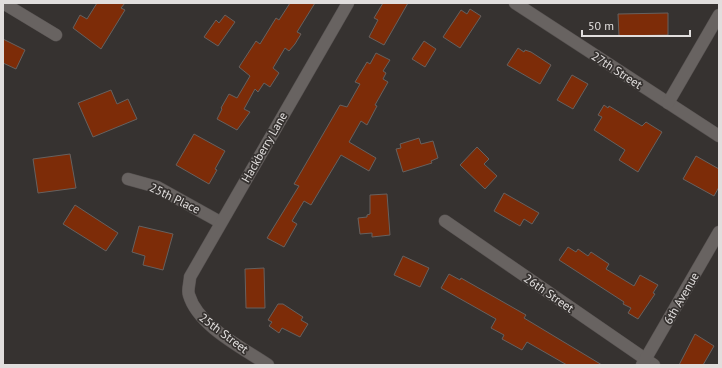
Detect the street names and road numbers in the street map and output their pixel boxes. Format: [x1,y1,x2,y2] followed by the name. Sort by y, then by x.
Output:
[589,48,645,92] street label: 27th Street
[238,109,290,185] street label: Hackberry Lane
[147,179,203,217] street label: 25th Place
[660,269,702,327] street label: 6th Avenue
[521,270,577,316] street label: 26th Street
[196,310,252,356] street label: 25th Street

